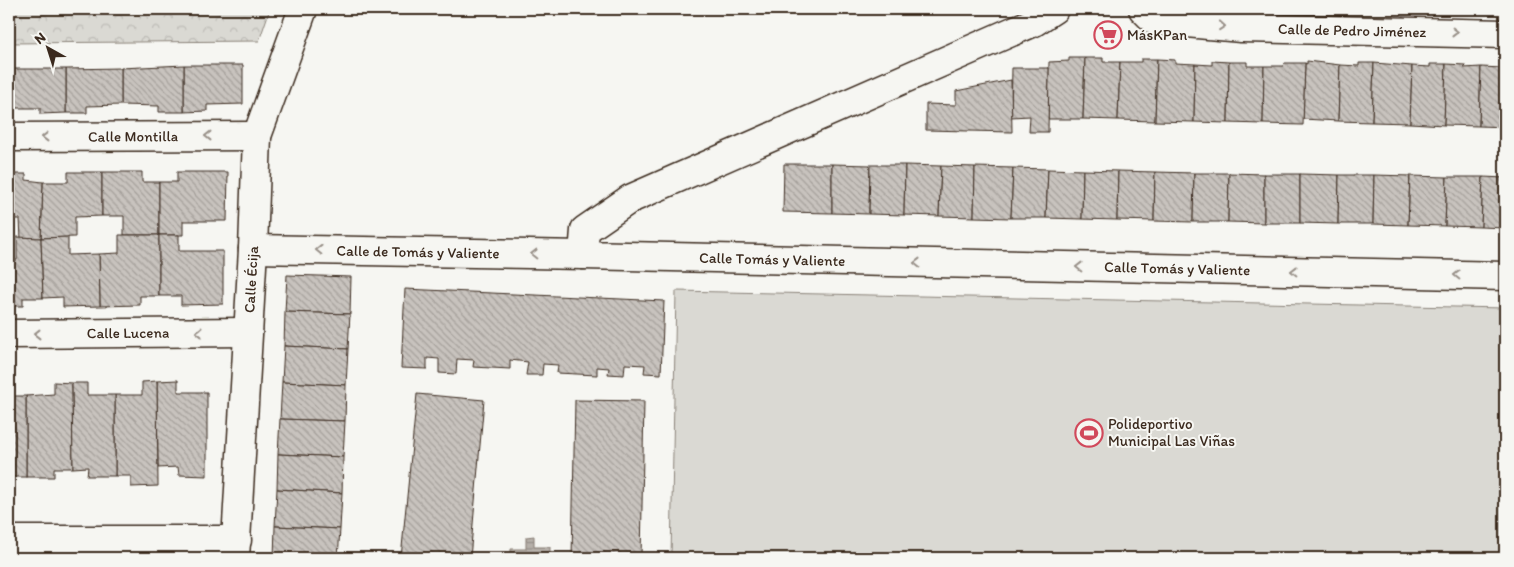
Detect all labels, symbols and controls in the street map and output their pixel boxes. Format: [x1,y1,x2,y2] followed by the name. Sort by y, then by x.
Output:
[1093,20,1123,50] supermarket icon: MásKPan
[1218,20,1226,31] one-way arrow
[1278,20,1427,41] street label: Calle de Pedro Jiménez
[22,22,72,72] north arrow
[1127,26,1187,44] place label: MásKPan
[1451,27,1459,38] one-way arrow
[31,29,49,48] text: N
[88,127,179,146] street label: Calle Montilla
[204,131,212,141] one-way arrow
[41,132,49,142] one-way arrow
[336,242,500,262] street label: Calle de Tomás y Valiente
[240,245,262,314] street label: Calle Écija
[315,245,323,255] one-way arrow
[530,249,538,259] one-way arrow
[699,249,846,270] street label: Calle Tomás y Valiente
[912,258,920,268] one-way arrow
[1104,258,1250,279] street label: Calle Tomás y Valiente
[1075,261,1083,272] one-way arrow
[1290,266,1298,277] one-way arrow
[1452,270,1460,280] one-way arrow
[87,324,170,342] street label: Calle Lucena
[195,327,202,337] one-way arrow
[32,329,40,339] one-way arrow
[1108,415,1235,450] place label: Polideportivo Municipal Las Viñas
[1074,418,1104,448] sports icon: Polideportivo Municipal Las Viñas

